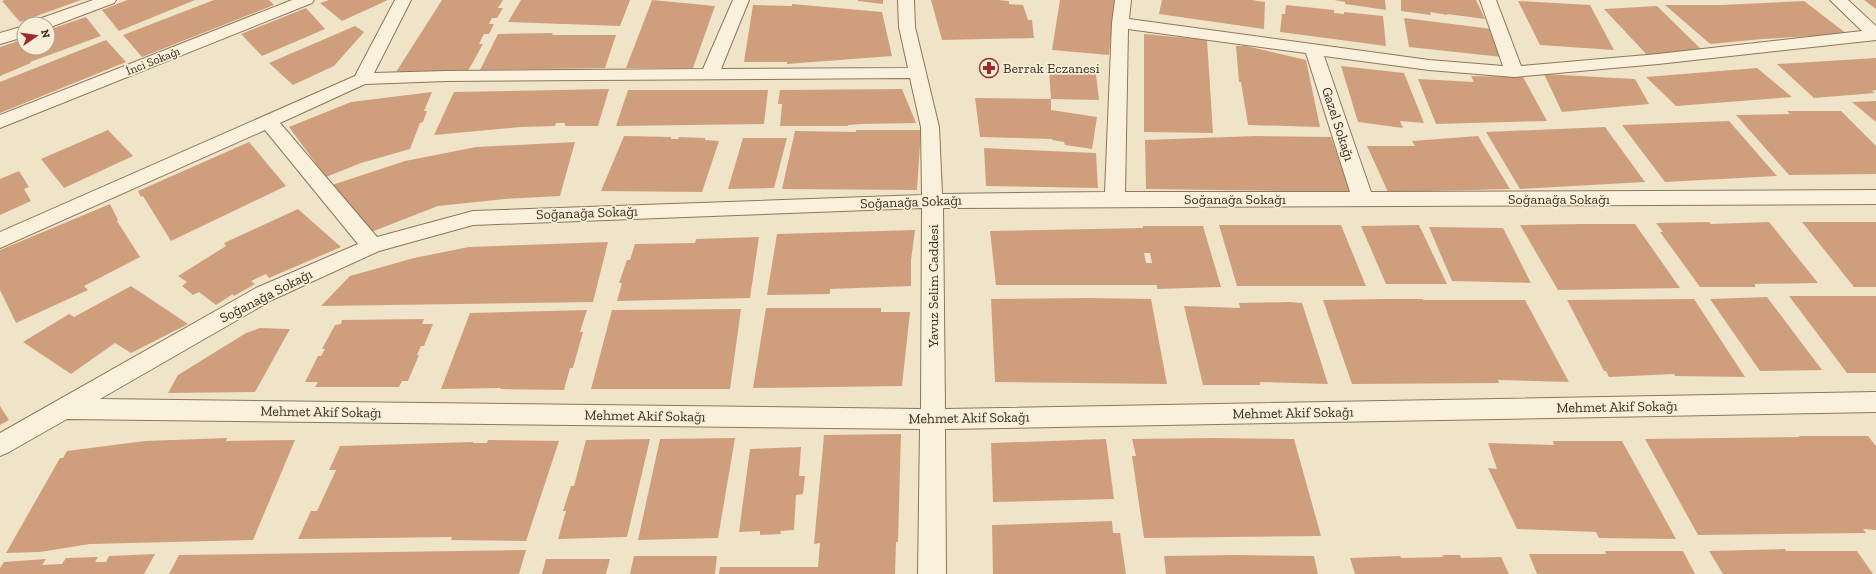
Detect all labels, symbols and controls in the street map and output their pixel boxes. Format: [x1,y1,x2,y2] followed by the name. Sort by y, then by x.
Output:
[16,16,56,56] north arrow
[38,28,53,40] text: N
[124,44,183,78] street label: İnci Sokağı
[978,57,1000,79] pharmacy icon: Berrak Eczanesi
[1003,60,1100,77] place label: Berrak Eczanesi
[1318,85,1358,163] street label: Gazel Sokağı
[1184,191,1286,208] street label: Soğanağa Sokağı
[1508,191,1610,208] street label: Soğanağa Sokağı
[860,192,962,212] street label: Soğanağa Sokağı
[536,203,638,223] street label: Soğanağa Sokağı
[925,224,942,349] street label: Yavuz Selim Caddesi
[217,265,315,327] street label: Soğanağa Sokağı
[1556,397,1678,417] street label: Mehmet Akif Sokağı
[260,402,382,422] street label: Mehmet Akif Sokağı
[1232,403,1354,423] street label: Mehmet Akif Sokağı
[584,406,706,426] street label: Mehmet Akif Sokağı
[908,408,1030,428] street label: Mehmet Akif Sokağı

